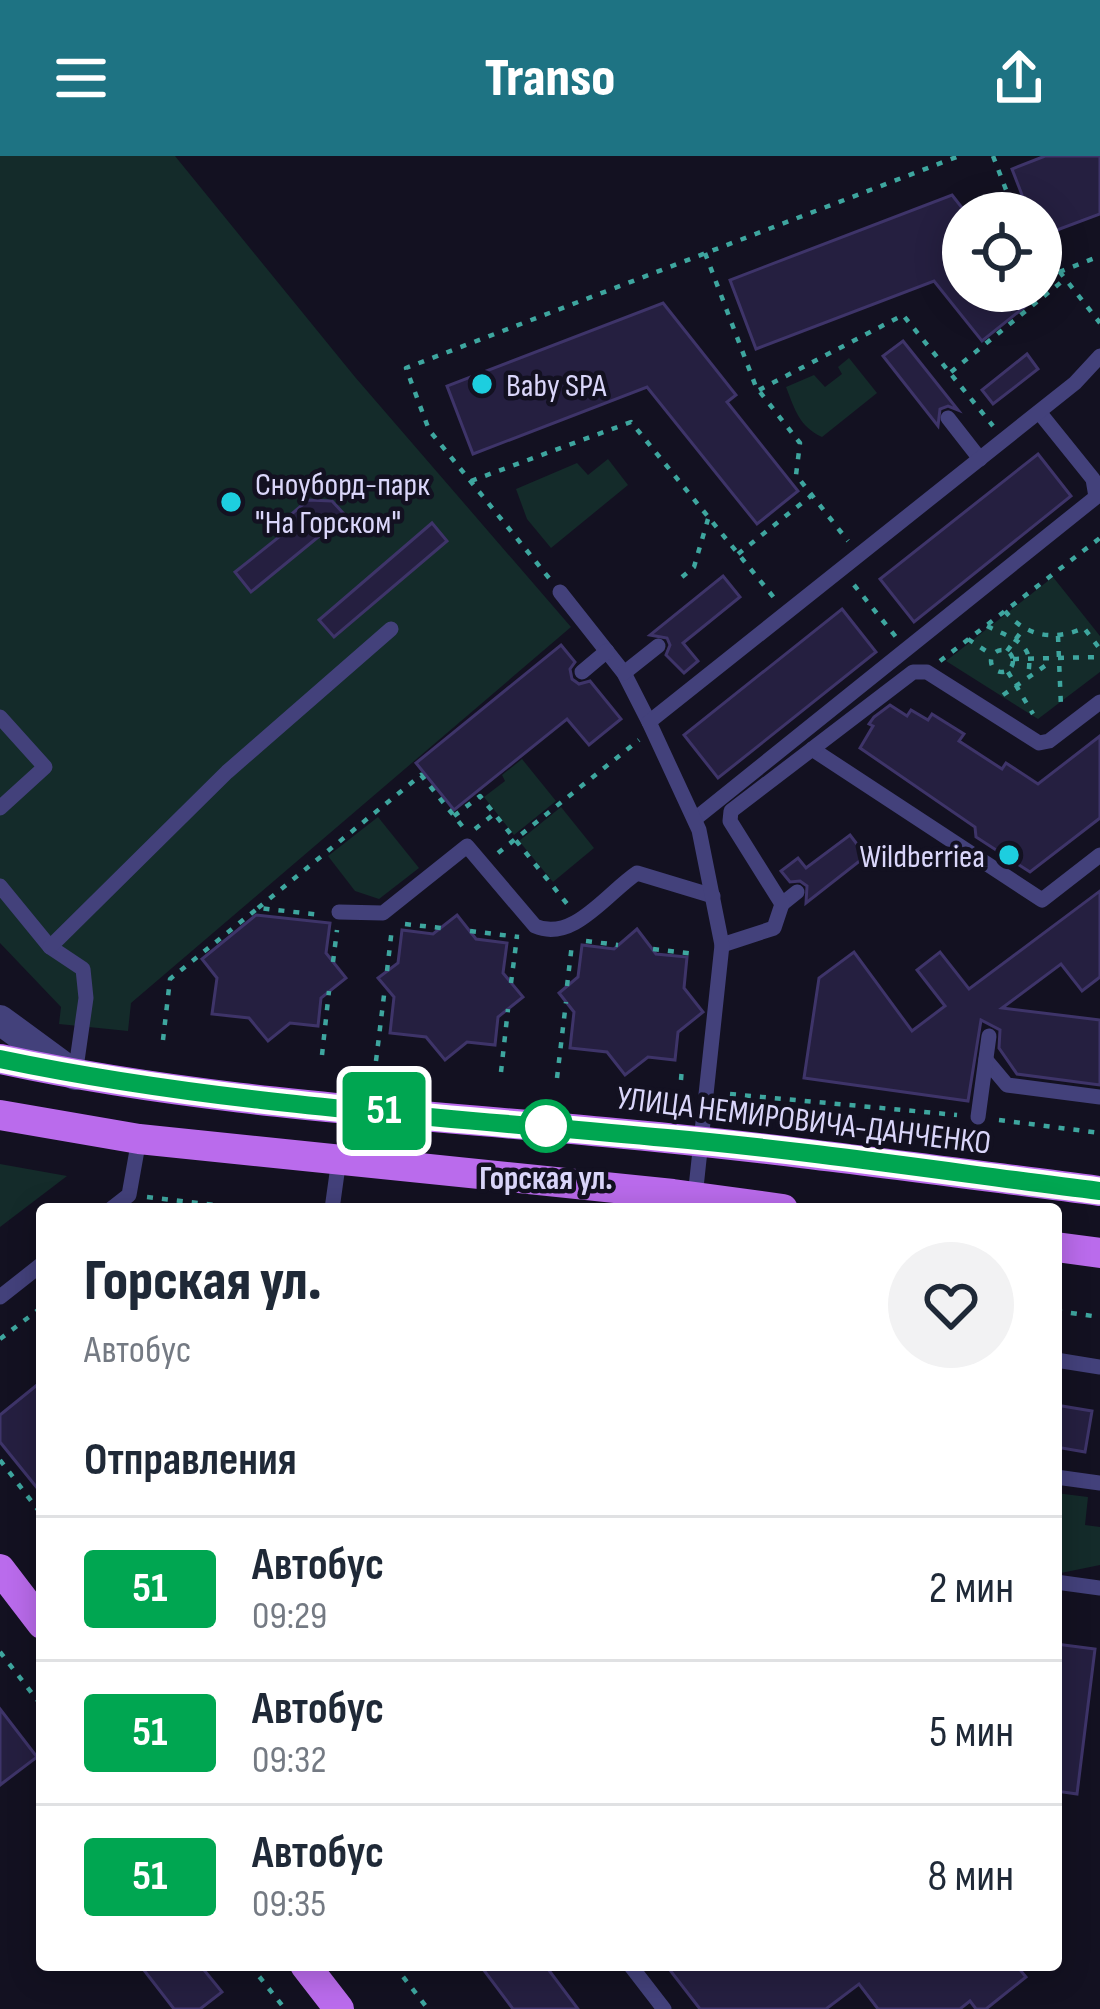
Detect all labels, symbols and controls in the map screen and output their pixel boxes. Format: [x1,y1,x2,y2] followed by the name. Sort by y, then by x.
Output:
[48,45,114,111] icon: menu
[986,45,1052,111] icon: share
[485,46,615,111] text: Transo
[942,192,1062,312] map controls
[942,192,1062,312] button: locate
[506,366,607,406] place label: Baby SPA
[469,371,495,397] marker: Baby SPA
[255,465,430,543] place label: Сноуборд-парк "На Горском"
[218,489,244,515] marker: Сноуборд-парк "На Горском"
[859,837,985,877] place label: Wildberriea
[996,842,1022,868] marker: Wildberriea
[330,1072,438,1150] line badge: 51
[614,1078,993,1164] street label: УЛИЦА НЕМИРОВИЧА-ДАНЧЕНКО
[367,1085,401,1136] text: 51
[521,1101,571,1151] marker: Горская ул.
[479,1159,613,1199] place label: Горская ул.
[888,1242,1014,1368] button: heart
[84,1248,322,1316] text: Горская ул.
[84,1327,191,1374] text: Автобус
[84,1433,297,1488] text: Отправления
[252,1538,384,1593] text: Автобус
[929,1561,1014,1616] text: 2 мин
[133,1563,167,1614] text: 51
[252,1593,327,1640] text: 09:29
[252,1682,384,1737] text: Автобус
[929,1705,1014,1760] text: 5 мин
[133,1707,167,1758] text: 51
[252,1737,327,1784] text: 09:32
[252,1826,384,1881] text: Автобус
[928,1849,1014,1904] text: 8 мин
[133,1851,167,1902] text: 51
[252,1881,326,1928] text: 09:35

